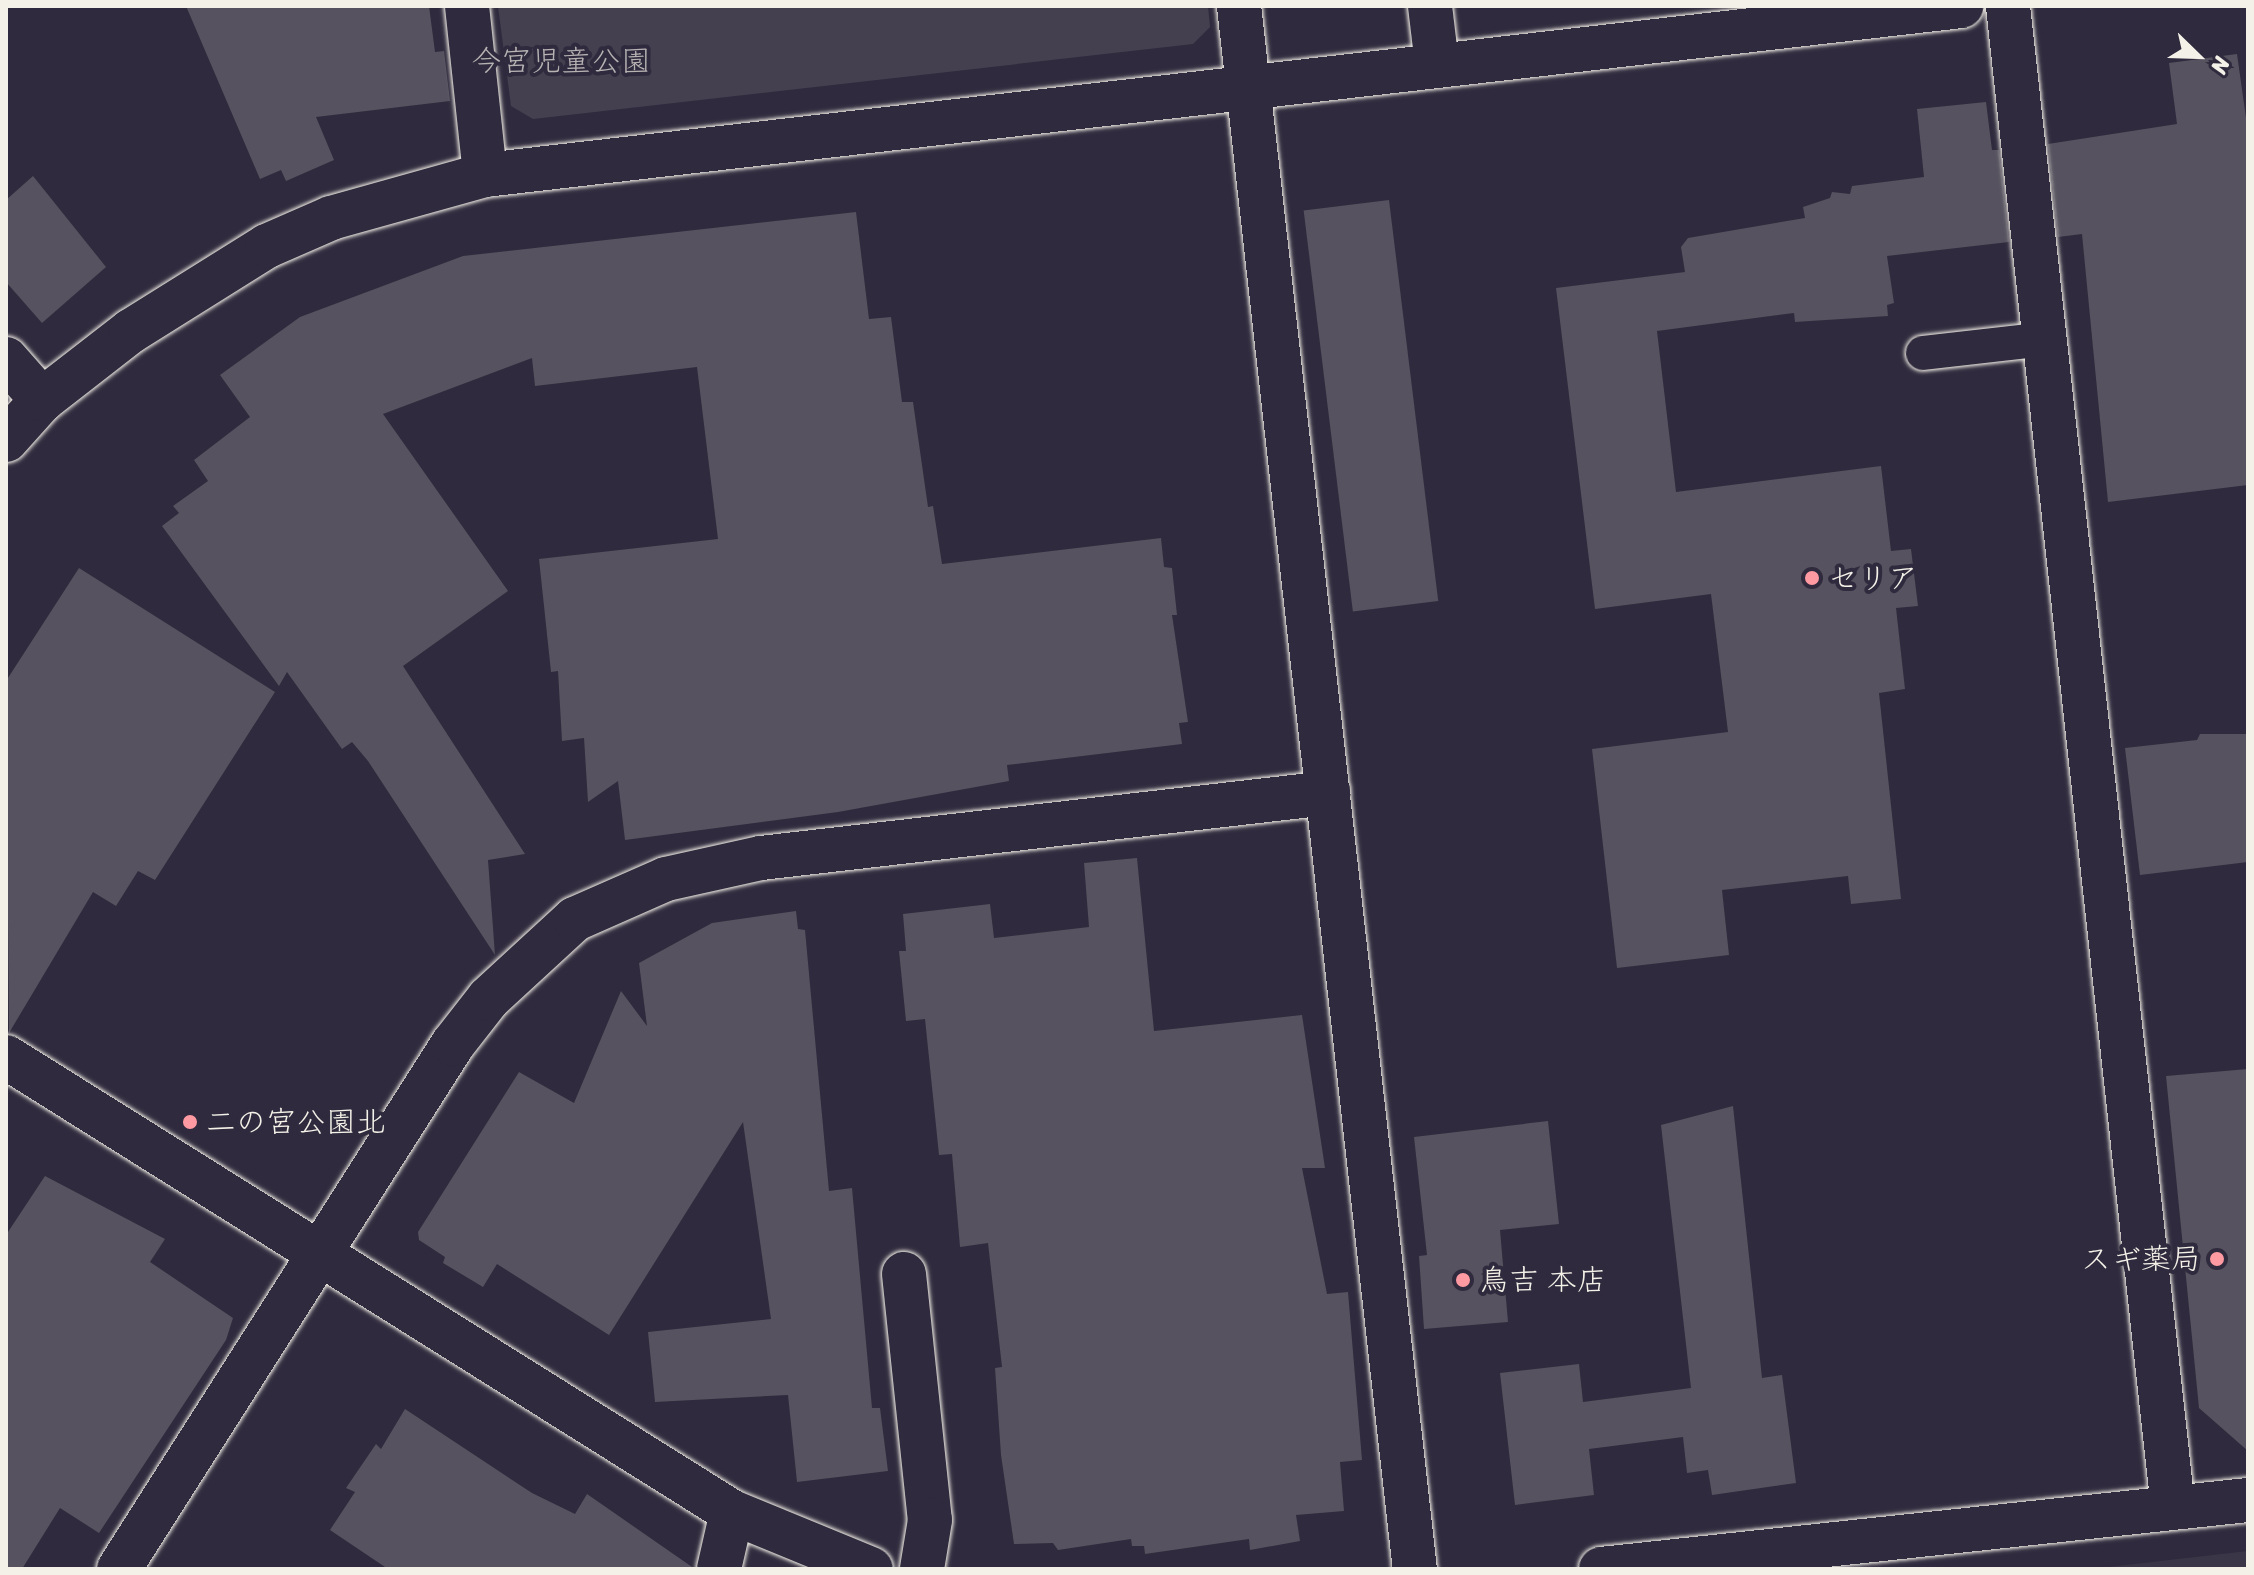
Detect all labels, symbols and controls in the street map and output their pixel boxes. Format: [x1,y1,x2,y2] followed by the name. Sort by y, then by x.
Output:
[2158,16,2238,96] north arrow
[471,43,651,79] park label: 今宮児童公園
[2200,51,2241,80] text: N
[1828,560,1918,596] place label: セリア
[1803,569,1821,587] marker: セリア
[206,1104,386,1140] place label: 二の宮公園北
[181,1113,199,1131] marker: 二の宮公園北
[2081,1241,2201,1277] place label: スギ薬局
[2208,1250,2226,1268] marker: スギ薬局
[1479,1262,1607,1298] place label: 鳥吉 本店
[1454,1271,1472,1289] marker: 鳥吉 本店

